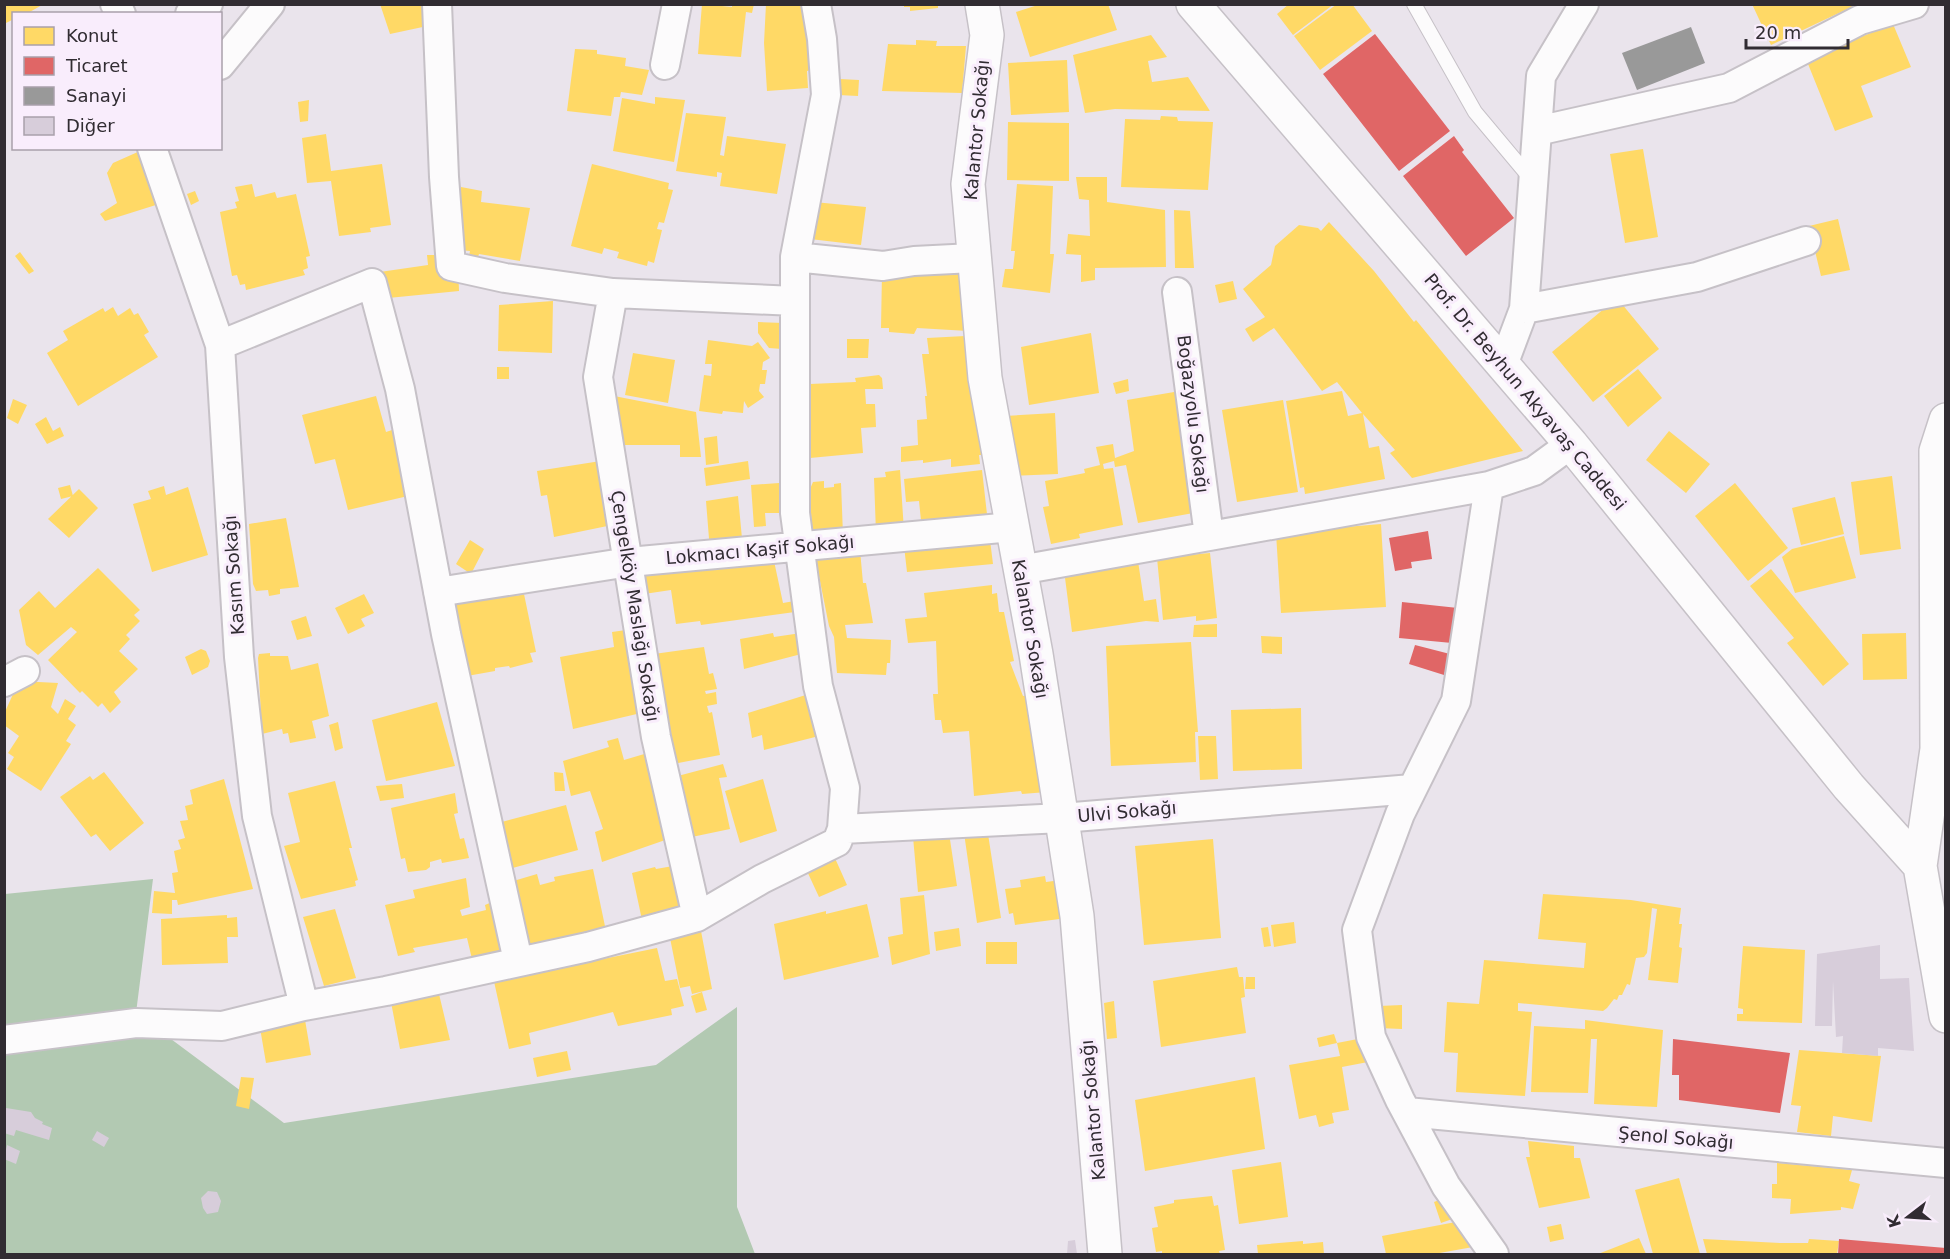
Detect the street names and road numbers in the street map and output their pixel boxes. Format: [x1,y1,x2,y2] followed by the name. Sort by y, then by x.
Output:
[960,59,993,201] street label: Kalantor Sokağı
[1420,269,1631,514] street label: Prof. Dr. Beyhun Akyavaş Caddesi
[1173,334,1214,494] street label: Boğazyolu Sokağı
[607,489,664,723] street label: Çengelköy Maslağı Sokağı
[219,514,248,636] street label: Kasım Sokağı
[665,531,855,568] street label: Lokmacı Kaşif Sokağı
[1008,558,1053,700] street label: Kalantor Sokağı
[1076,797,1177,826] street label: Ulvi Sokağı
[1076,1039,1109,1181] street label: Kalantor Sokağı
[1618,1122,1735,1153] street label: Şenol Sokağı

